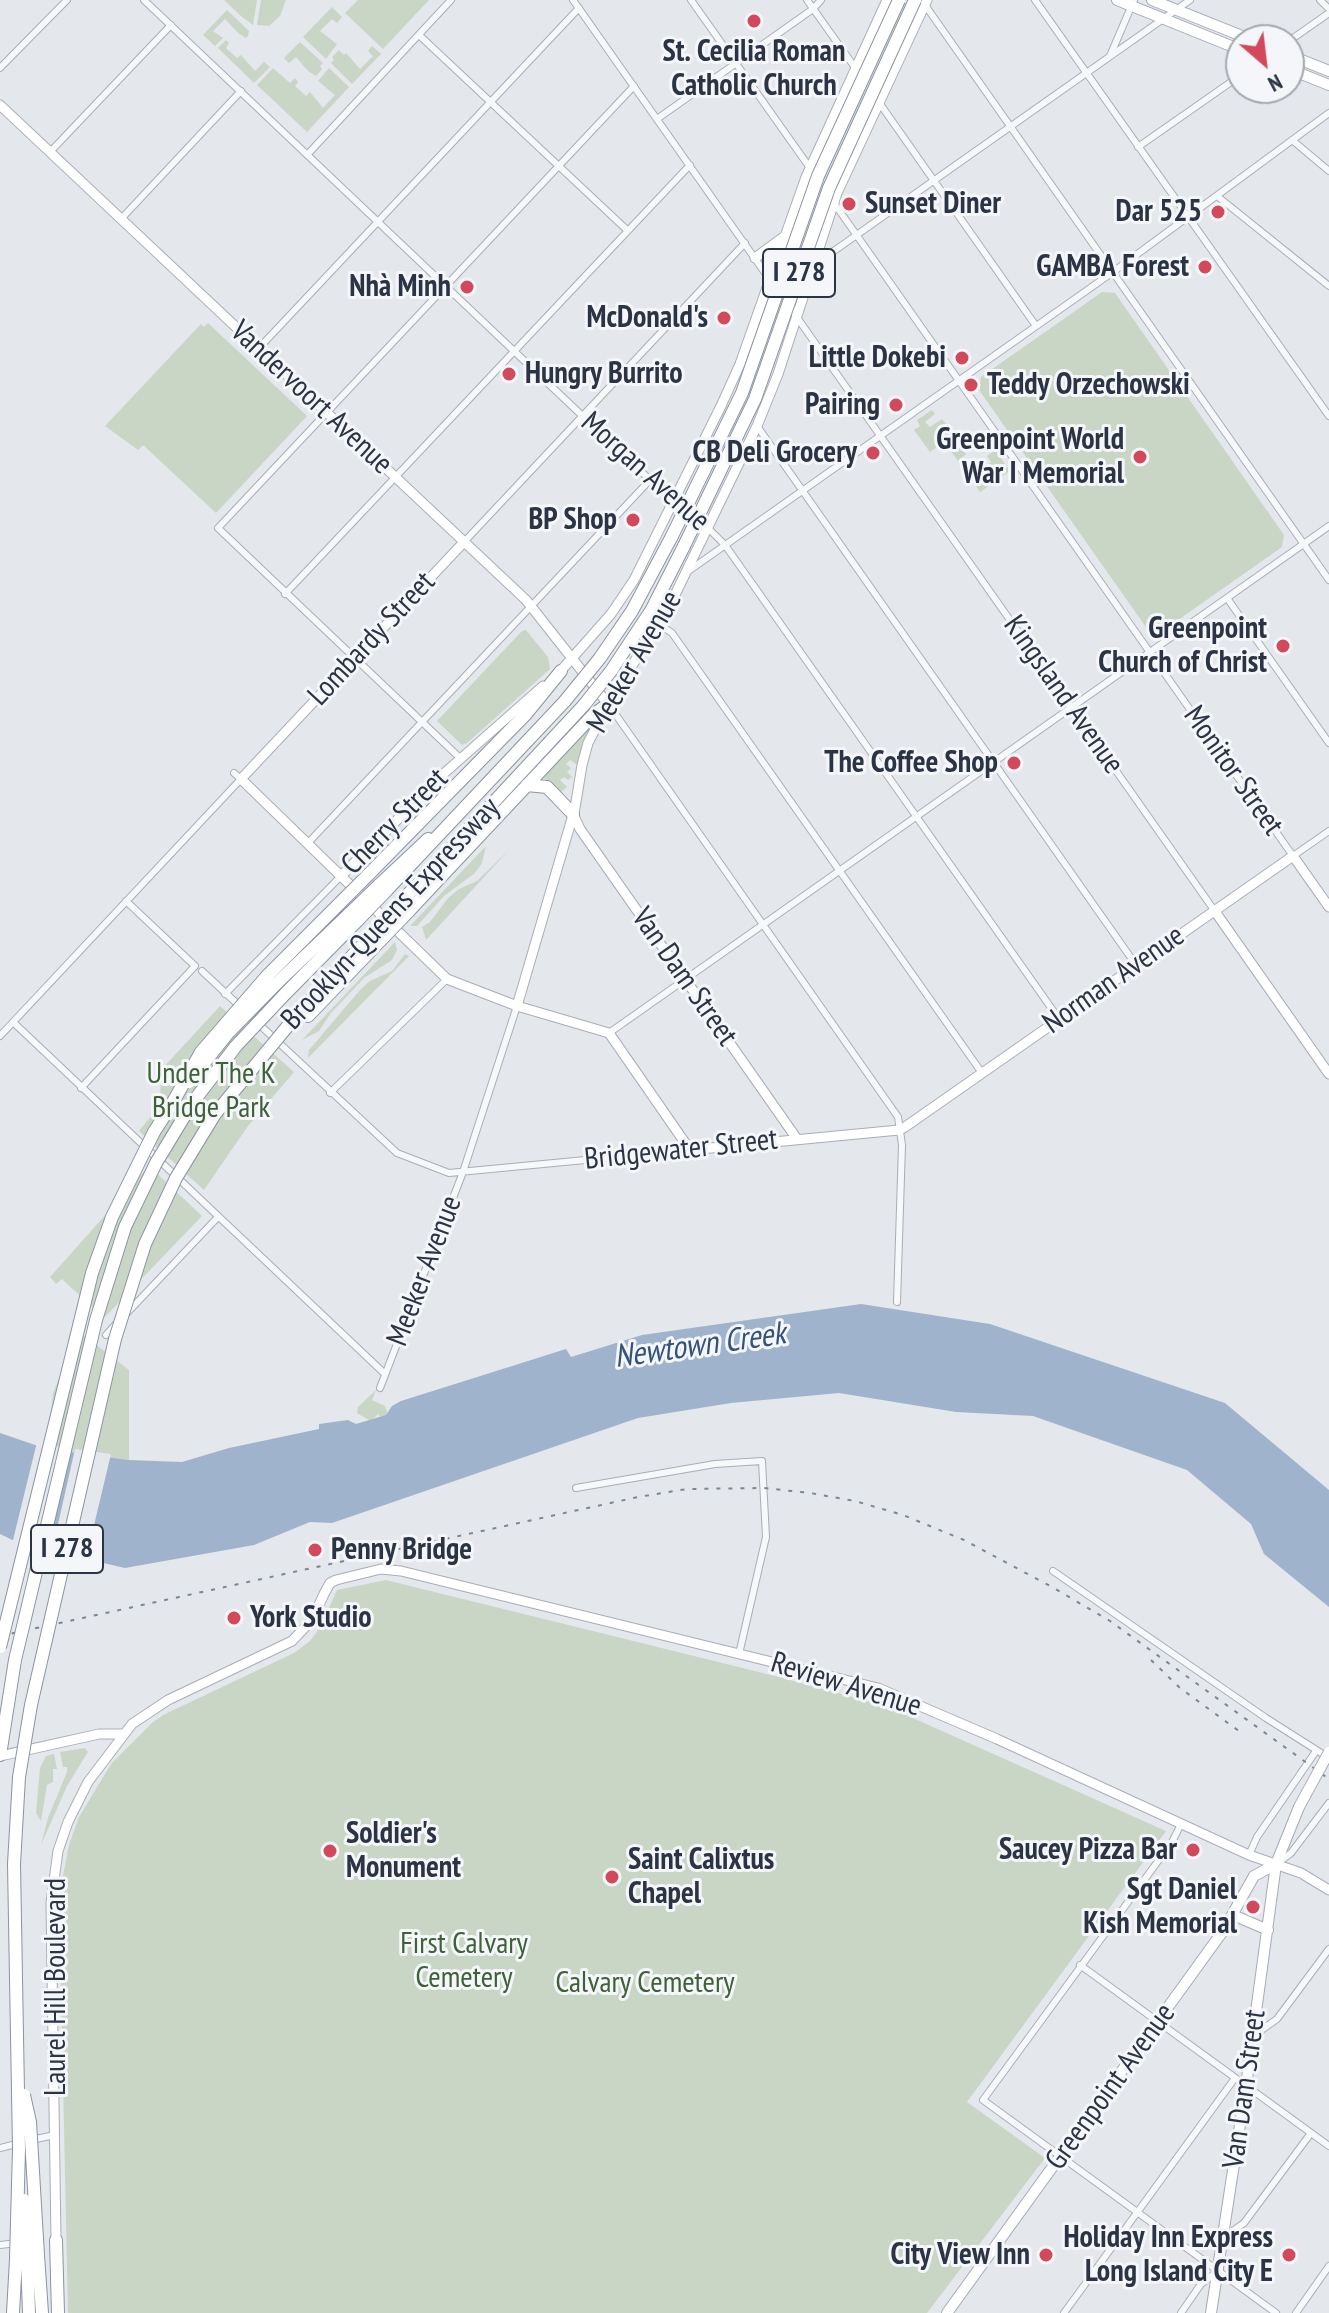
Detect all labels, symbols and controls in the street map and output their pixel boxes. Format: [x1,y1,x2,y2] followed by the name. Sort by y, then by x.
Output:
[745,12,763,30] marker: St. Cecilia Roman Catholic Church
[1225,24,1305,104] north arrow
[663,34,845,104] place label: St. Cecilia Roman Catholic Church
[1264,68,1287,99] text: N
[865,186,1001,222] place label: Sunset Diner
[1116,194,1202,230] place label: Dar 525
[840,195,858,213] marker: Sunset Diner
[1209,203,1227,221] marker: Dar 525
[763,249,835,297] road number: I 278
[1036,249,1189,285] place label: GAMBA Forest
[1196,258,1214,276] marker: GAMBA Forest
[349,269,451,305] place label: Nhà Minh
[458,278,476,296] marker: Nhà Minh
[587,300,708,336] place label: McDonald's
[715,309,733,327] marker: McDonald's
[223,314,399,482] street label: Vandervoort Avenue
[809,340,946,376] place label: Little Dokebi
[953,349,971,367] marker: Little Dokebi
[525,356,683,392] place label: Hungry Burrito
[500,365,518,383] marker: Hungry Burrito
[987,367,1190,403] place label: Teddy Orzechowski
[962,376,980,394] marker: Teddy Orzechowski
[805,387,880,423] place label: Pairing
[887,396,905,414] marker: Pairing
[573,405,717,539] street label: Morgan Avenue
[936,422,1124,492] place label: Greenpoint World War I Memorial
[692,435,857,471] place label: CB Deli Grocery
[864,444,882,462] marker: CB Deli Grocery
[1131,448,1149,466] marker: Greenpoint World War I Memorial
[528,502,617,538] place label: BP Shop
[624,511,642,529] marker: BP Shop
[301,565,443,713] street label: Lombardy Street
[580,585,690,739] street label: Meeker Avenue
[995,609,1131,781] street label: Kingsland Avenue
[1098,611,1267,682] place label: Greenpoint Church of Christ
[1274,637,1292,655] marker: Greenpoint Church of Christ
[1175,699,1291,843] street label: Monitor Street
[824,745,998,781] place label: The Coffee Shop
[1005,754,1023,772] marker: The Coffee Shop
[334,761,456,883] street label: Cherry Street
[274,791,508,1037] street label: Brooklyn-Queens Expressway
[623,901,745,1053] street label: Van Dam Street
[1036,918,1192,1042] street label: Norman Avenue
[147,1056,275,1126] park label: Under The K Bridge Park
[583,1122,779,1178] street label: Bridgewater Street
[380,1191,470,1351] street label: Meeker Avenue
[612,1315,788,1377] water label: Newtown Creek
[31,1525,103,1573] road number: I 278
[331,1532,472,1568] place label: Penny Bridge
[306,1541,324,1559] marker: Penny Bridge
[250,1600,371,1636] place label: York Studio
[225,1609,243,1627] marker: York Studio
[766,1645,926,1725] street label: Review Avenue
[346,1816,461,1886] place label: Soldier's Monument
[999,1832,1177,1868] place label: Saucey Pizza Bar
[1184,1841,1202,1859] marker: Saucey Pizza Bar
[321,1842,339,1860] marker: Soldier's Monument
[628,1842,774,1912] place label: Saint Calixtus Chapel
[603,1868,621,1886] marker: Saint Calixtus Chapel
[1083,1872,1237,1942] place label: Sgt Daniel Kish Memorial
[38,1878,74,2096] street label: Laurel Hill Boulevard
[1244,1898,1262,1916] marker: Sgt Daniel Kish Memorial
[400,1926,528,1996] park label: First Calvary Cemetery
[556,1965,734,2001] park label: Calvary Cemetery
[1039,1997,1183,2177] street label: Greenpoint Avenue
[1216,2007,1274,2171] street label: Van Dam Street
[1063,2220,1273,2290] place label: Holiday Inn Express Long Island City E
[891,2237,1030,2273] place label: City View Inn
[1037,2246,1055,2264] marker: City View Inn
[1280,2246,1298,2264] marker: Holiday Inn Express Long Island City E

